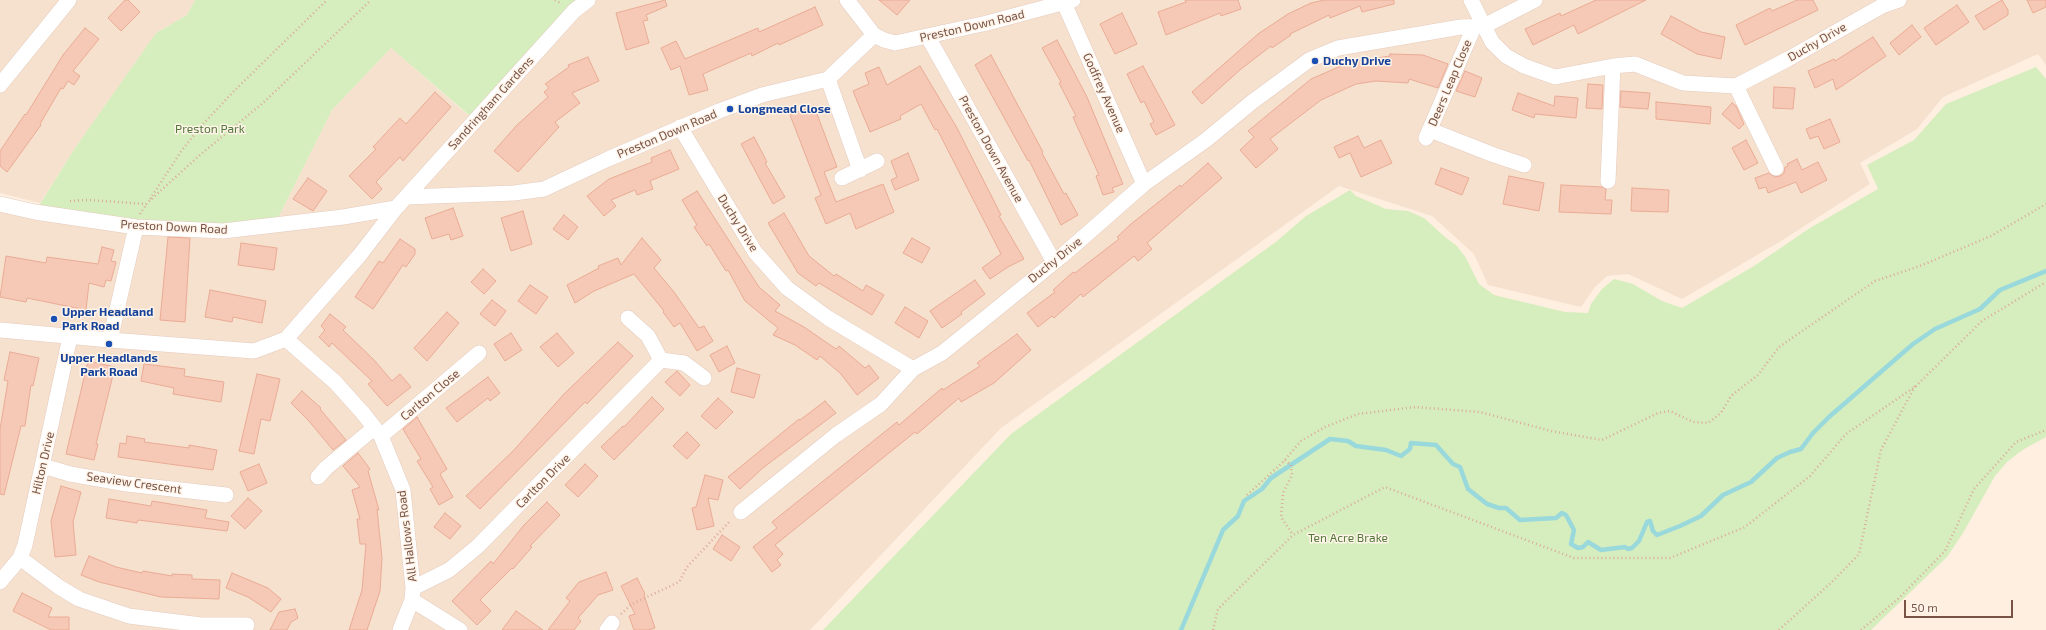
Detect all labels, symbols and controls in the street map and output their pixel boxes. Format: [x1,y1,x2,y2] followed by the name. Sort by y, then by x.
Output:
[918,7,1026,45] street label: Preston Down Road
[1785,19,1849,65] street label: Duchy Drive
[1425,37,1475,129] street label: Deers Leap Close
[1080,51,1128,135] street label: Godfrey Avenue
[445,53,537,153] street label: Sandringham Gardens
[1323,54,1391,68] place label: Duchy Drive
[1310,56,1320,66] marker: Duchy Drive
[956,93,1026,205] street label: Preston Down Avenue
[738,102,831,116] place label: Longmead Close
[725,104,735,114] marker: Longmead Close
[615,106,719,162] street label: Preston Down Road
[175,122,245,136] park label: Preston Park
[715,192,761,254] street label: Duchy Drive
[120,217,228,237] street label: Preston Down Road
[1025,234,1085,286] street label: Duchy Drive
[62,305,153,333] place label: Upper Headland Park Road
[49,314,59,324] marker: Upper Headland Park Road
[104,339,114,349] marker: Upper Headlands Park Road
[60,351,158,379] place label: Upper Headlands Park Road
[398,366,462,424] street label: Carlton Close
[29,430,57,496] street label: Hilton Drive
[513,451,573,511] street label: Carlton Drive
[86,469,182,497] street label: Seaview Crescent
[394,489,420,583] street label: All Hallows Road
[1308,531,1388,545] park label: Ten Acre Brake
[1906,592,2015,618] scale bar
[1911,600,1938,614] text: 50 m

